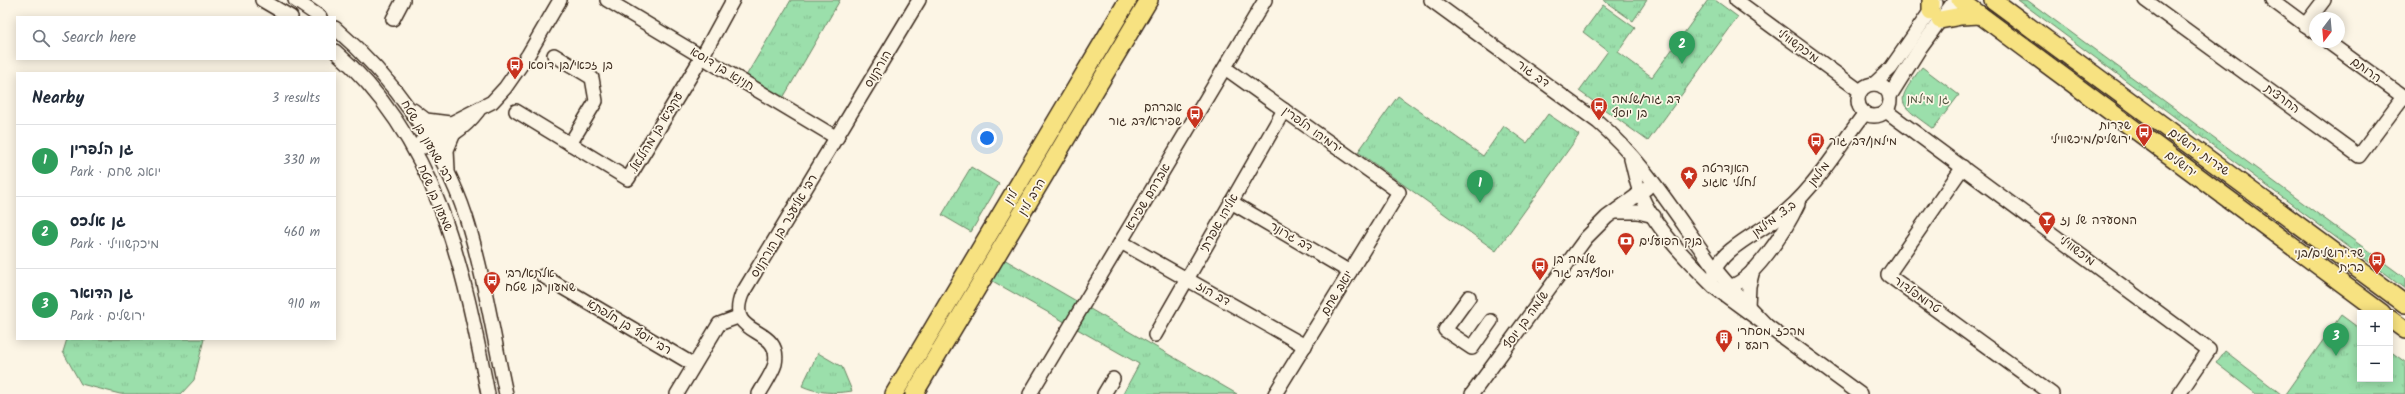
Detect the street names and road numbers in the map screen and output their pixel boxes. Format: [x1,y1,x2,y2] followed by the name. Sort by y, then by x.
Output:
[1773,24,1823,68] street label: מיכקשווילי
[686,42,758,96] street label: חנינא בן דוסא
[859,47,897,91] street label: הורקנוס
[2347,52,2385,88] street label: הרותם
[1513,55,1553,93] street label: דב גור
[2259,79,2304,119] street label: החרצית
[624,88,688,178] street label: .עקביא בן מהללאל
[396,96,458,186] street label: רבי שמעון בן שטח
[1278,102,1346,158] street label: ירמיהו הלפרין
[2166,125,2232,179] street label: שדרות ירושלים
[2163,148,2199,180] street label: ירושלים
[1803,158,1835,190] street label: מילמן
[1120,159,1176,234] street label: אברהם שפירא
[412,162,458,234] street label: שמעון בן שטח
[746,171,822,281] street label: רבי אליעזר בן הורקנוס
[1013,175,1051,219] street label: הרב לוין
[999,185,1023,208] street label: לוין
[1195,190,1244,256] street label: אליהו אפרתי
[1748,196,1800,242] street label: ב.צ. מילמן
[1266,217,1316,257] street label: דב גרונר
[2055,231,2099,271] street label: מיכשווילי
[1316,267,1358,319] street label: יואב שחם
[1889,272,1945,318] street label: טרומפלדור
[1192,277,1234,311] street label: דב הוז
[1498,287,1554,353] street label: שלמה בן יוסף
[583,294,675,360] street label: רבי יוסף בן חלפתא

